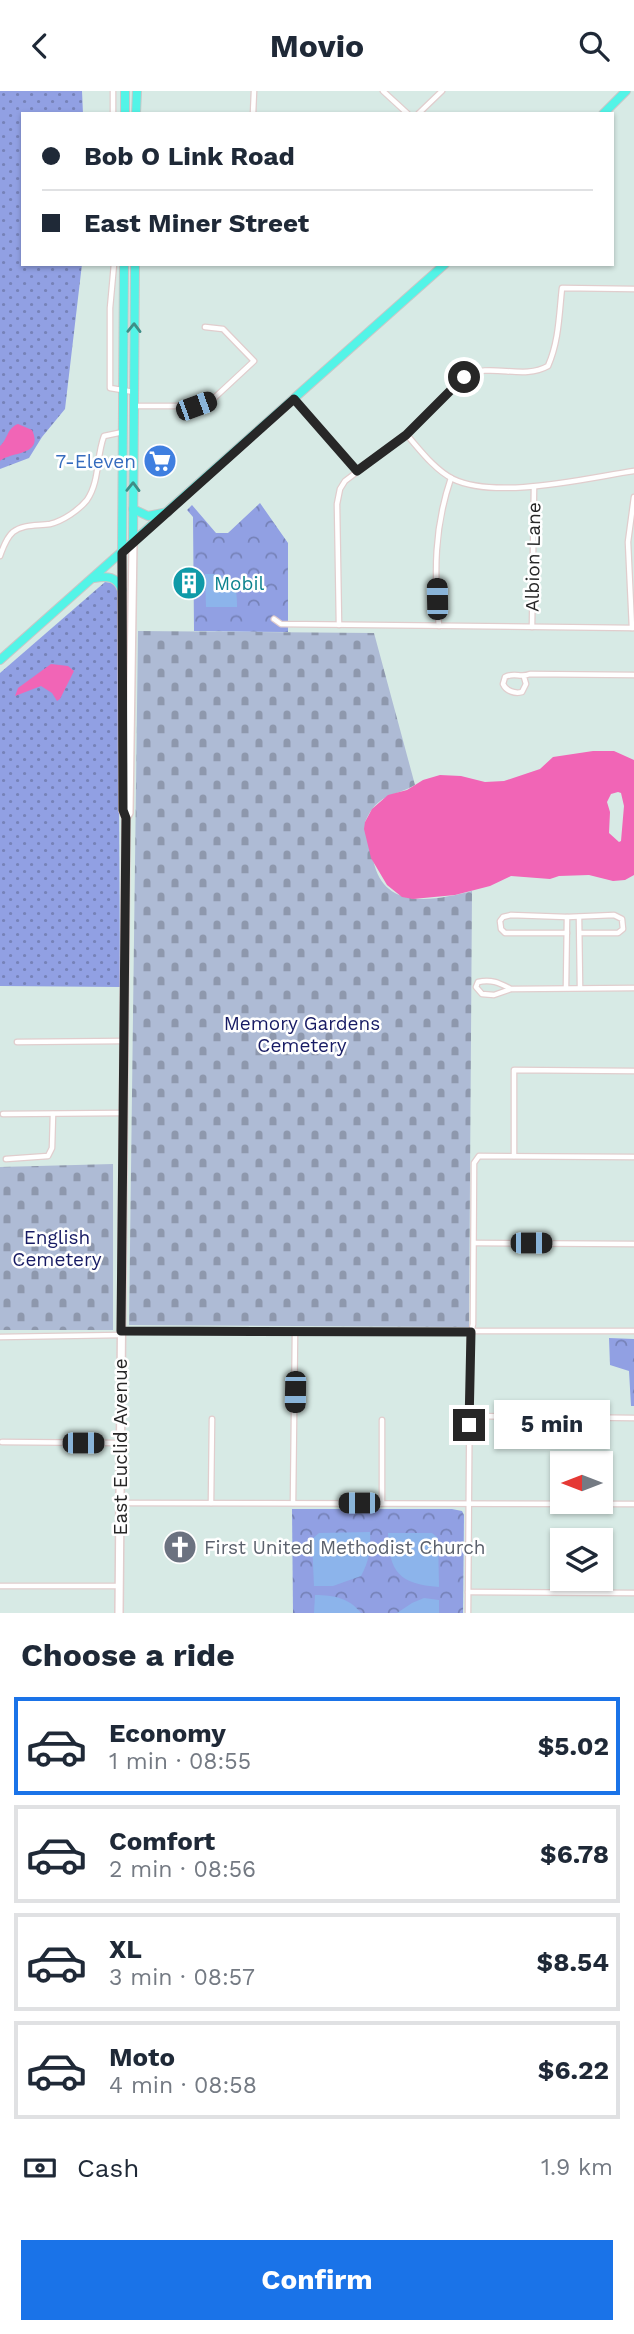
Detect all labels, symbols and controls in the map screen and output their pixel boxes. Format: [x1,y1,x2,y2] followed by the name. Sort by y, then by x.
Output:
[21,27,59,65] icon: back
[270,27,364,65] text: Movio
[575,27,613,65] icon: search
[84,141,295,171] text: Bob O Link Road
[84,208,309,238] text: East Miner Street
[127,322,142,333] one-way arrow
[448,361,480,393] route start
[173,389,220,423] car
[141,442,179,480] supermarket icon: 7-Eleven
[55,450,136,473] place label: 7-Eleven
[125,481,141,491] one-way arrow
[521,502,545,612] street label: Albion Lane
[170,564,208,602] building icon: Mobil
[214,572,264,595] place label: Mobil
[427,578,448,620] car
[224,1012,380,1057] park label: Memory Gardens Cemetery
[12,1226,102,1271] park label: English Cemetery
[511,1233,553,1254] car
[109,1358,132,1536] street label: East Euclid Avenue
[285,1371,306,1413] car
[494,1401,609,1449] callout: 5 min
[453,1409,485,1441] route end
[521,1411,583,1438] text: 5 min
[63,1433,105,1454] car
[550,1451,612,1514] north arrow
[550,1451,613,1591] map controls
[339,1493,381,1514] car
[161,1528,199,1566] church icon: First United Methodist Church
[550,1528,613,1591] button: layers
[204,1536,486,1559] place label: First United Methodist Church
[21,1636,235,1674] text: Choose a ride
[25,1715,88,1778] icon: car
[109,1718,226,1748] text: Economy
[538,1731,609,1761] text: $5.02
[109,1748,251,1775] text: 1 min · 08:55
[25,1823,88,1886] icon: car
[109,1826,215,1856] text: Comfort
[540,1839,609,1869] text: $6.78
[109,1856,256,1883] text: 2 min · 08:56
[25,1931,88,1994] icon: car
[109,1934,142,1964] text: XL
[537,1947,609,1977] text: $8.54
[109,1964,255,1991] text: 3 min · 08:57
[25,2039,88,2102] icon: car
[109,2042,175,2072] text: Moto
[538,2055,609,2085] text: $6.22
[109,2072,257,2099] text: 4 min · 08:58
[21,2149,59,2187] icon: cash
[77,2153,139,2183] text: Cash
[541,2154,613,2181] text: 1.9 km
[21,2240,613,2320] button: Confirm

